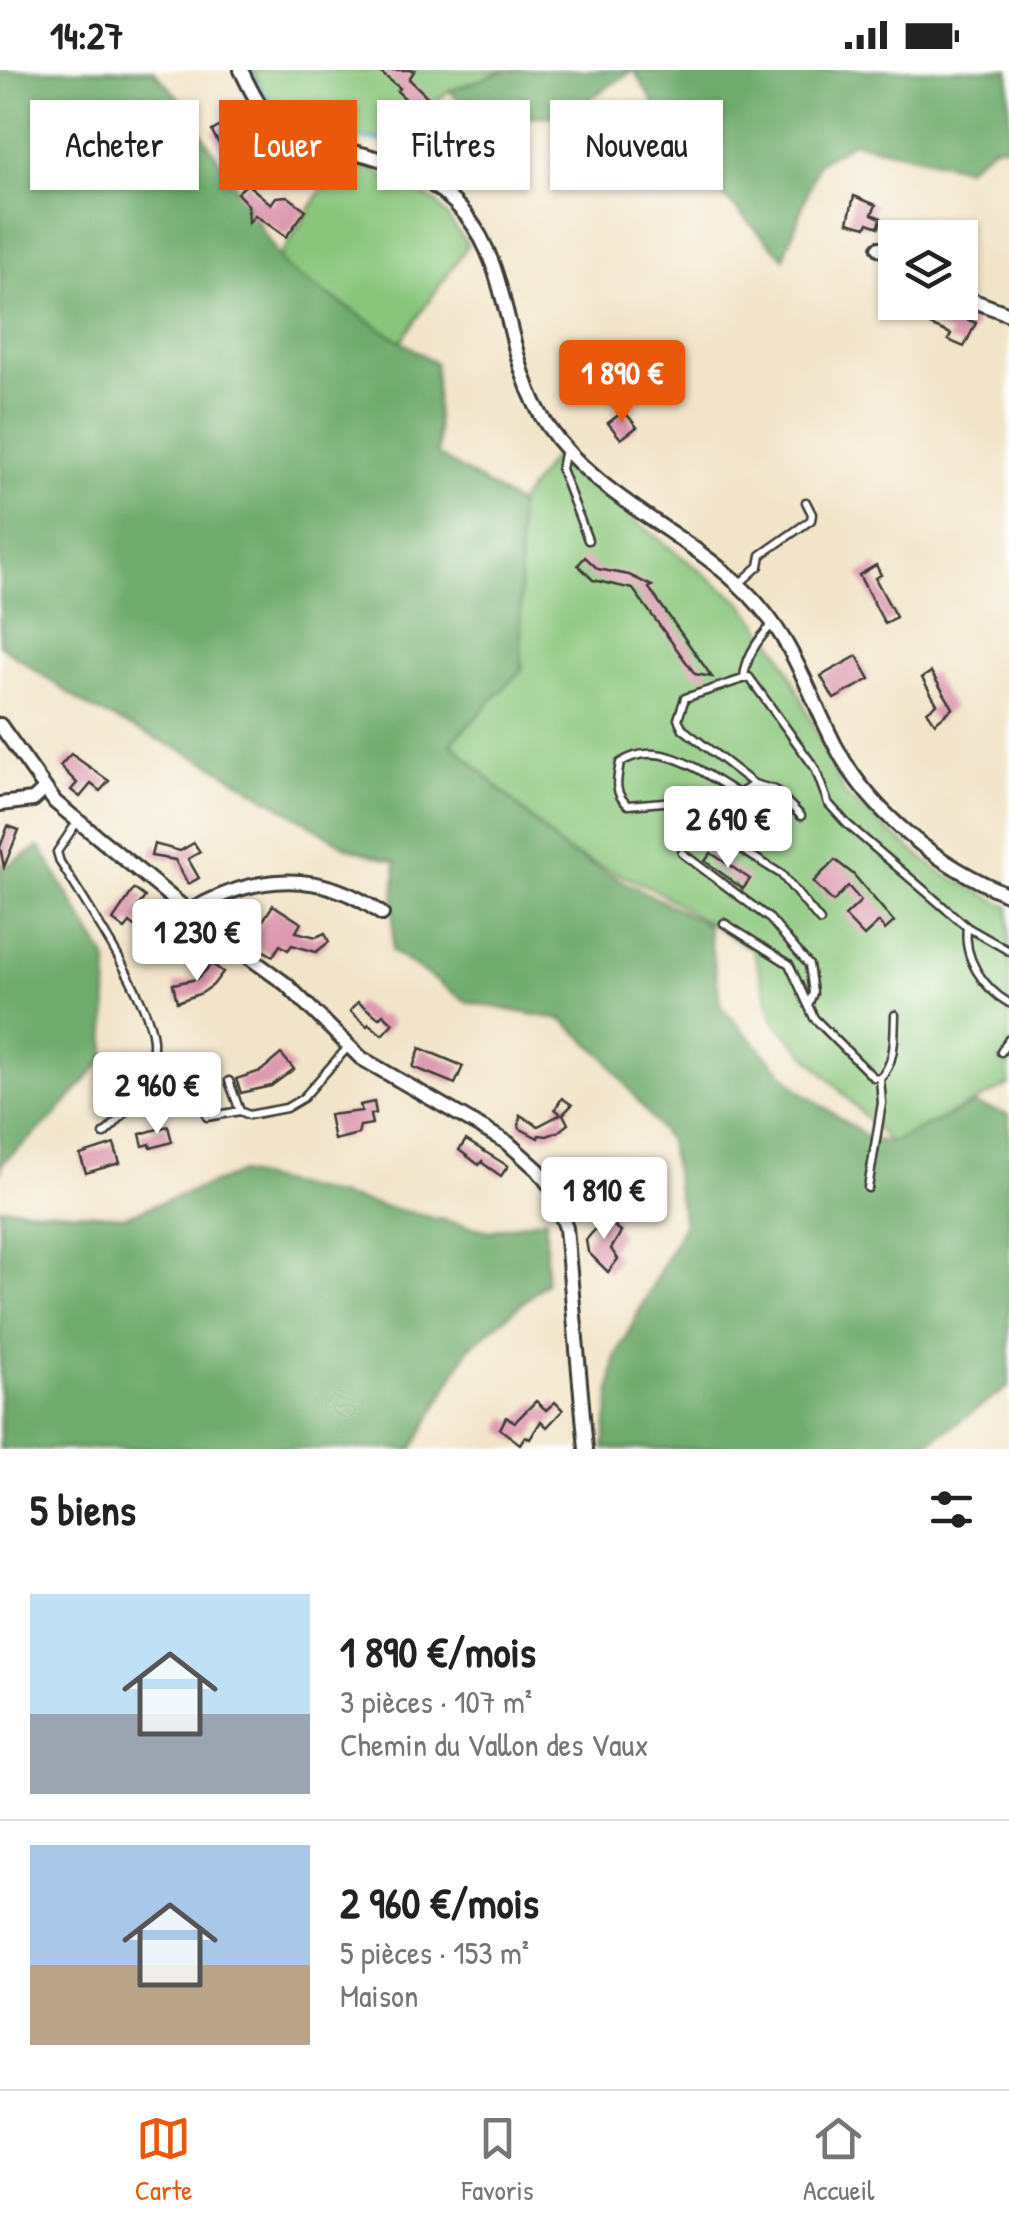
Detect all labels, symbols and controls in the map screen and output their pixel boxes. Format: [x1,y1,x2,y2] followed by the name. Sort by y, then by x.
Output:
[50,9,123,61] text: 14:27
[30,100,199,190] chip: Acheter
[219,100,357,190] chip: Louer
[377,100,530,190] chip: Filtres
[550,100,723,190] chip: Nouveau
[878,220,978,320] map controls
[878,220,978,320] button: layers
[530,340,714,425] pin: 1 890 €
[581,351,663,394] text: 1 890 €
[636,786,820,871] pin: 2 690 €
[686,797,770,840] text: 2 690 €
[105,899,289,984] pin: 1 230 €
[154,910,240,953] text: 1 230 €
[65,1052,249,1137] pin: 2 960 €
[115,1063,199,1106] text: 2 960 €
[512,1157,696,1242] pin: 1 810 €
[563,1168,645,1211] text: 1 810 €
[30,1481,136,1538] text: 5 biens
[924,1482,979,1537] icon: filters
[340,1623,536,1680] text: 1 890 €/mois
[110,1634,230,1754] icon: home
[340,1680,532,1723] text: 3 pièces · 107 m²
[340,1723,649,1766] text: Chemin du Vallon des Vaux
[340,1874,539,1931] text: 2 960 €/mois
[110,1885,230,2005] icon: home
[340,1931,529,1974] text: 5 pièces · 153 m²
[340,1974,418,2017] text: Maison
[135,2111,193,2209] tab: Carte
[462,2111,534,2209] tab: Favoris
[803,2111,874,2209] tab: Accueil

